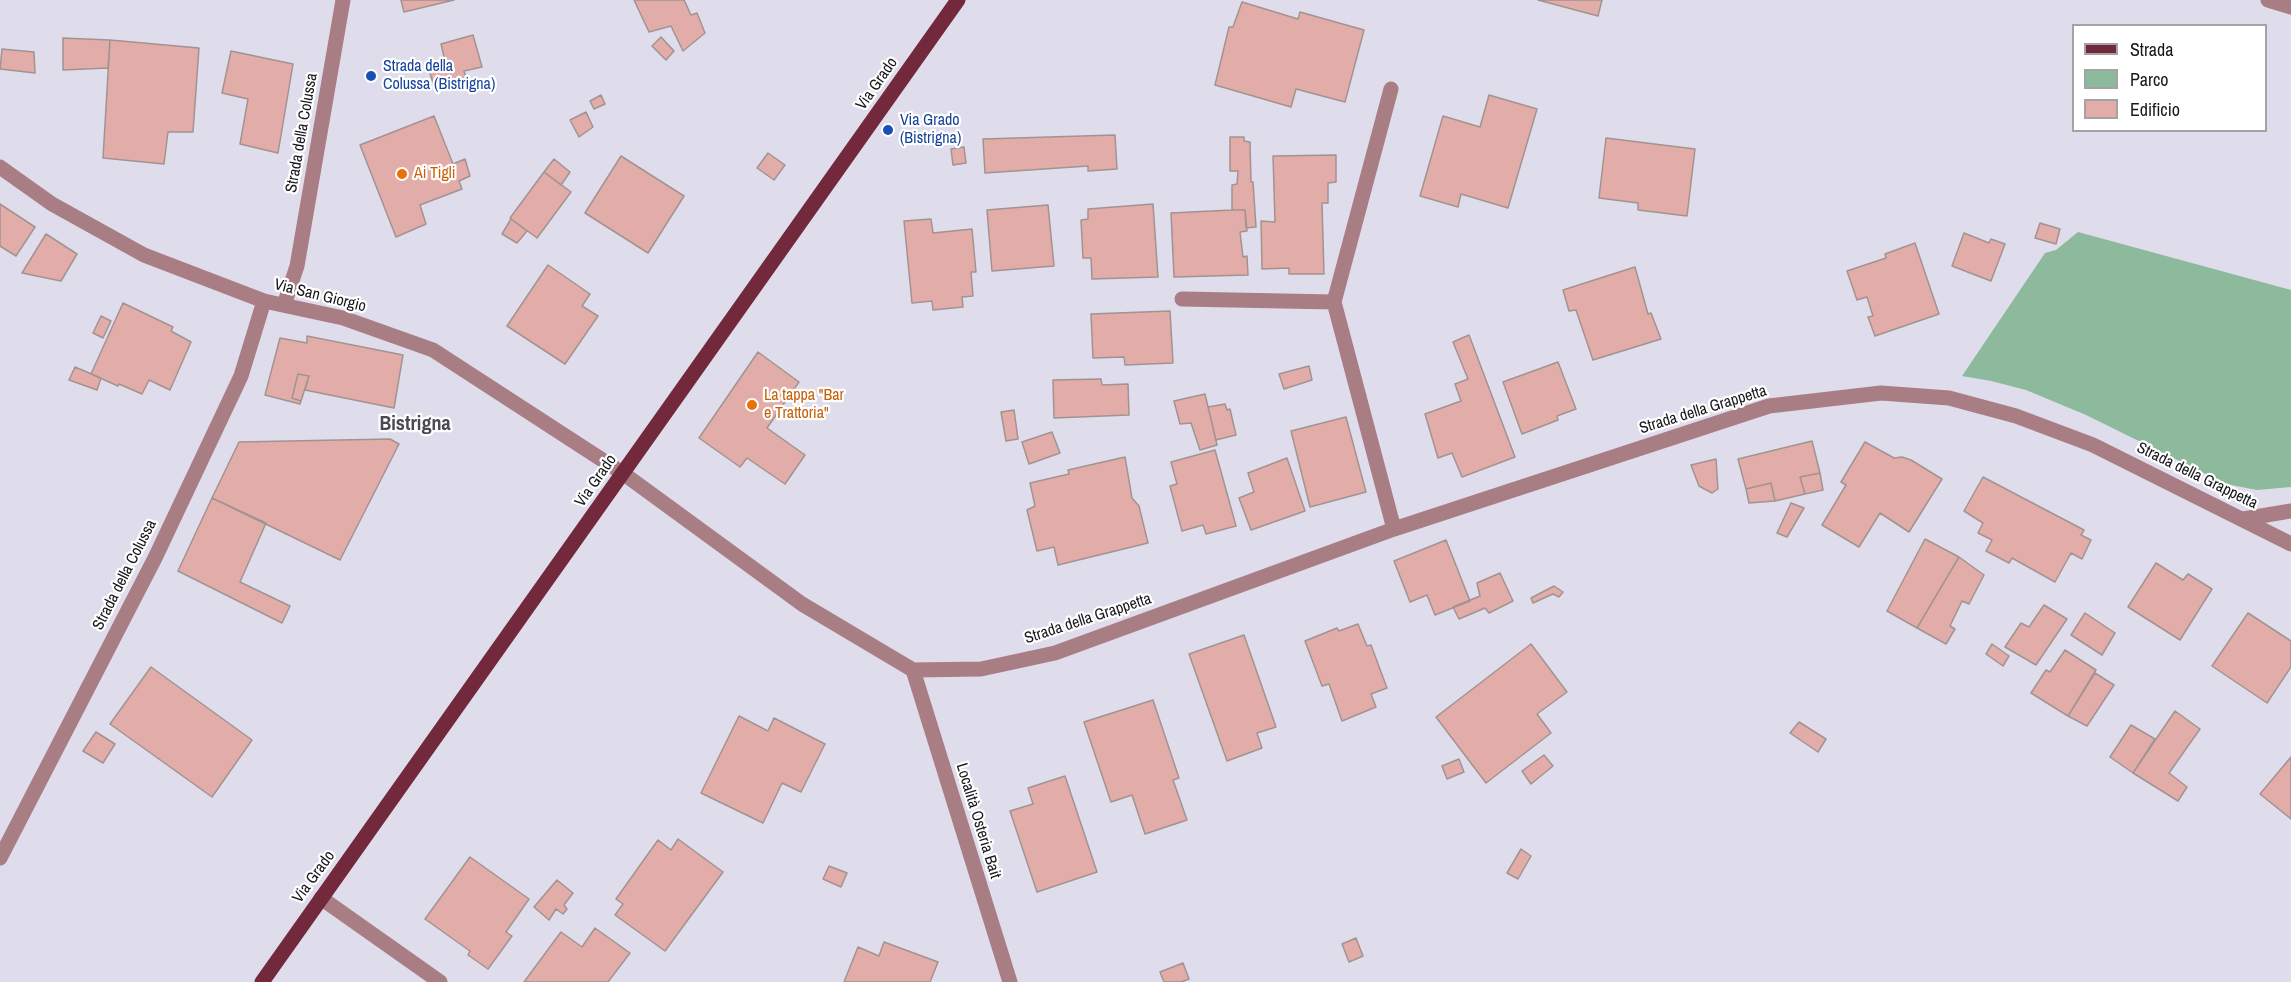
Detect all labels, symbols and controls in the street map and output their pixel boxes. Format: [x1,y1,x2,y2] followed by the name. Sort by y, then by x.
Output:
[2072,24,2267,132] legend
[2130,37,2174,62] text: Strada
[852,54,902,114] street label: Via Grado
[383,57,495,95] place label: Strada della Colussa (Bistrigna)
[2130,67,2169,92] text: Parco
[364,69,378,83] marker: Strada della Colussa (Bistrigna)
[282,72,322,194] street label: Strada della Colussa
[2130,97,2180,122] text: Edificio
[900,111,961,149] place label: Via Grado (Bistrigna)
[881,123,895,137] marker: Via Grado (Bistrigna)
[414,164,455,184] place label: Ai Tigli
[395,167,409,181] marker: Ai Tigli
[272,275,368,317] street label: Via San Giorgio
[1637,382,1769,438] street label: Strada della Grappetta
[764,386,844,424] place label: La tappa "Bar e Trattoria"
[745,398,759,412] marker: La tappa "Bar e Trattoria"
[379,413,451,437] district label: Bistrigna
[2133,438,2261,514] street label: Strada della Grappetta
[571,451,621,511] street label: Via Grado
[89,517,161,633] street label: Strada della Colussa
[1022,589,1154,649] street label: Strada della Grappetta
[951,761,1005,881] street label: Località Osteria Bait
[289,847,339,907] street label: Via Grado

